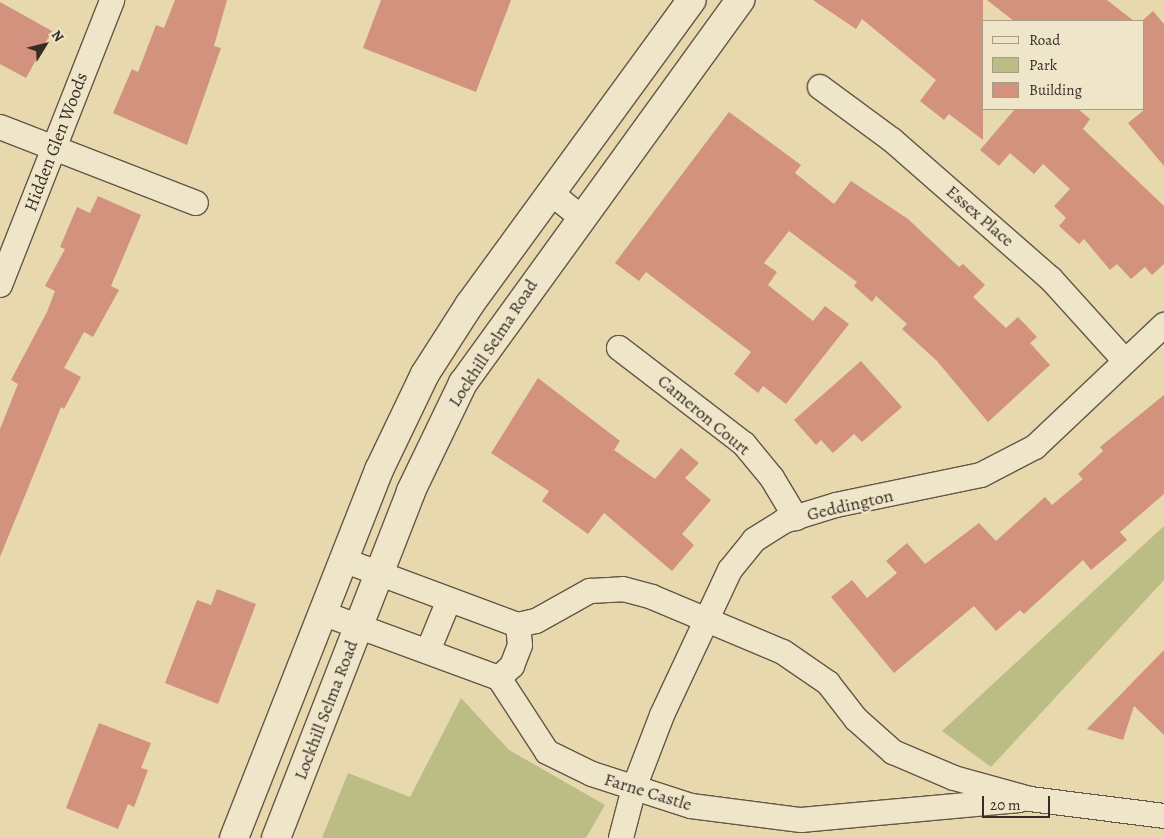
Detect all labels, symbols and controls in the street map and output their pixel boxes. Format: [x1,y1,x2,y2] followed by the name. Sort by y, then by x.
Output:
[20,20,70,70] north arrow
[982,20,1144,110] legend
[47,26,68,46] text: N
[1029,30,1060,50] text: Road
[1029,55,1057,75] text: Park
[20,69,92,215] street label: Hidden Glen Woods
[1029,80,1082,100] text: Building
[942,181,1018,251] street label: Essex Place
[444,275,542,411] street label: Lockhill Selma Road
[653,370,755,460] street label: Cameron Court
[805,485,895,525] street label: Geddington
[289,637,363,783] street label: Lockhill Selma Road
[602,768,694,816] street label: Farne Castle
[984,786,1052,818] scale bar
[990,795,1021,815] text: 20 m

